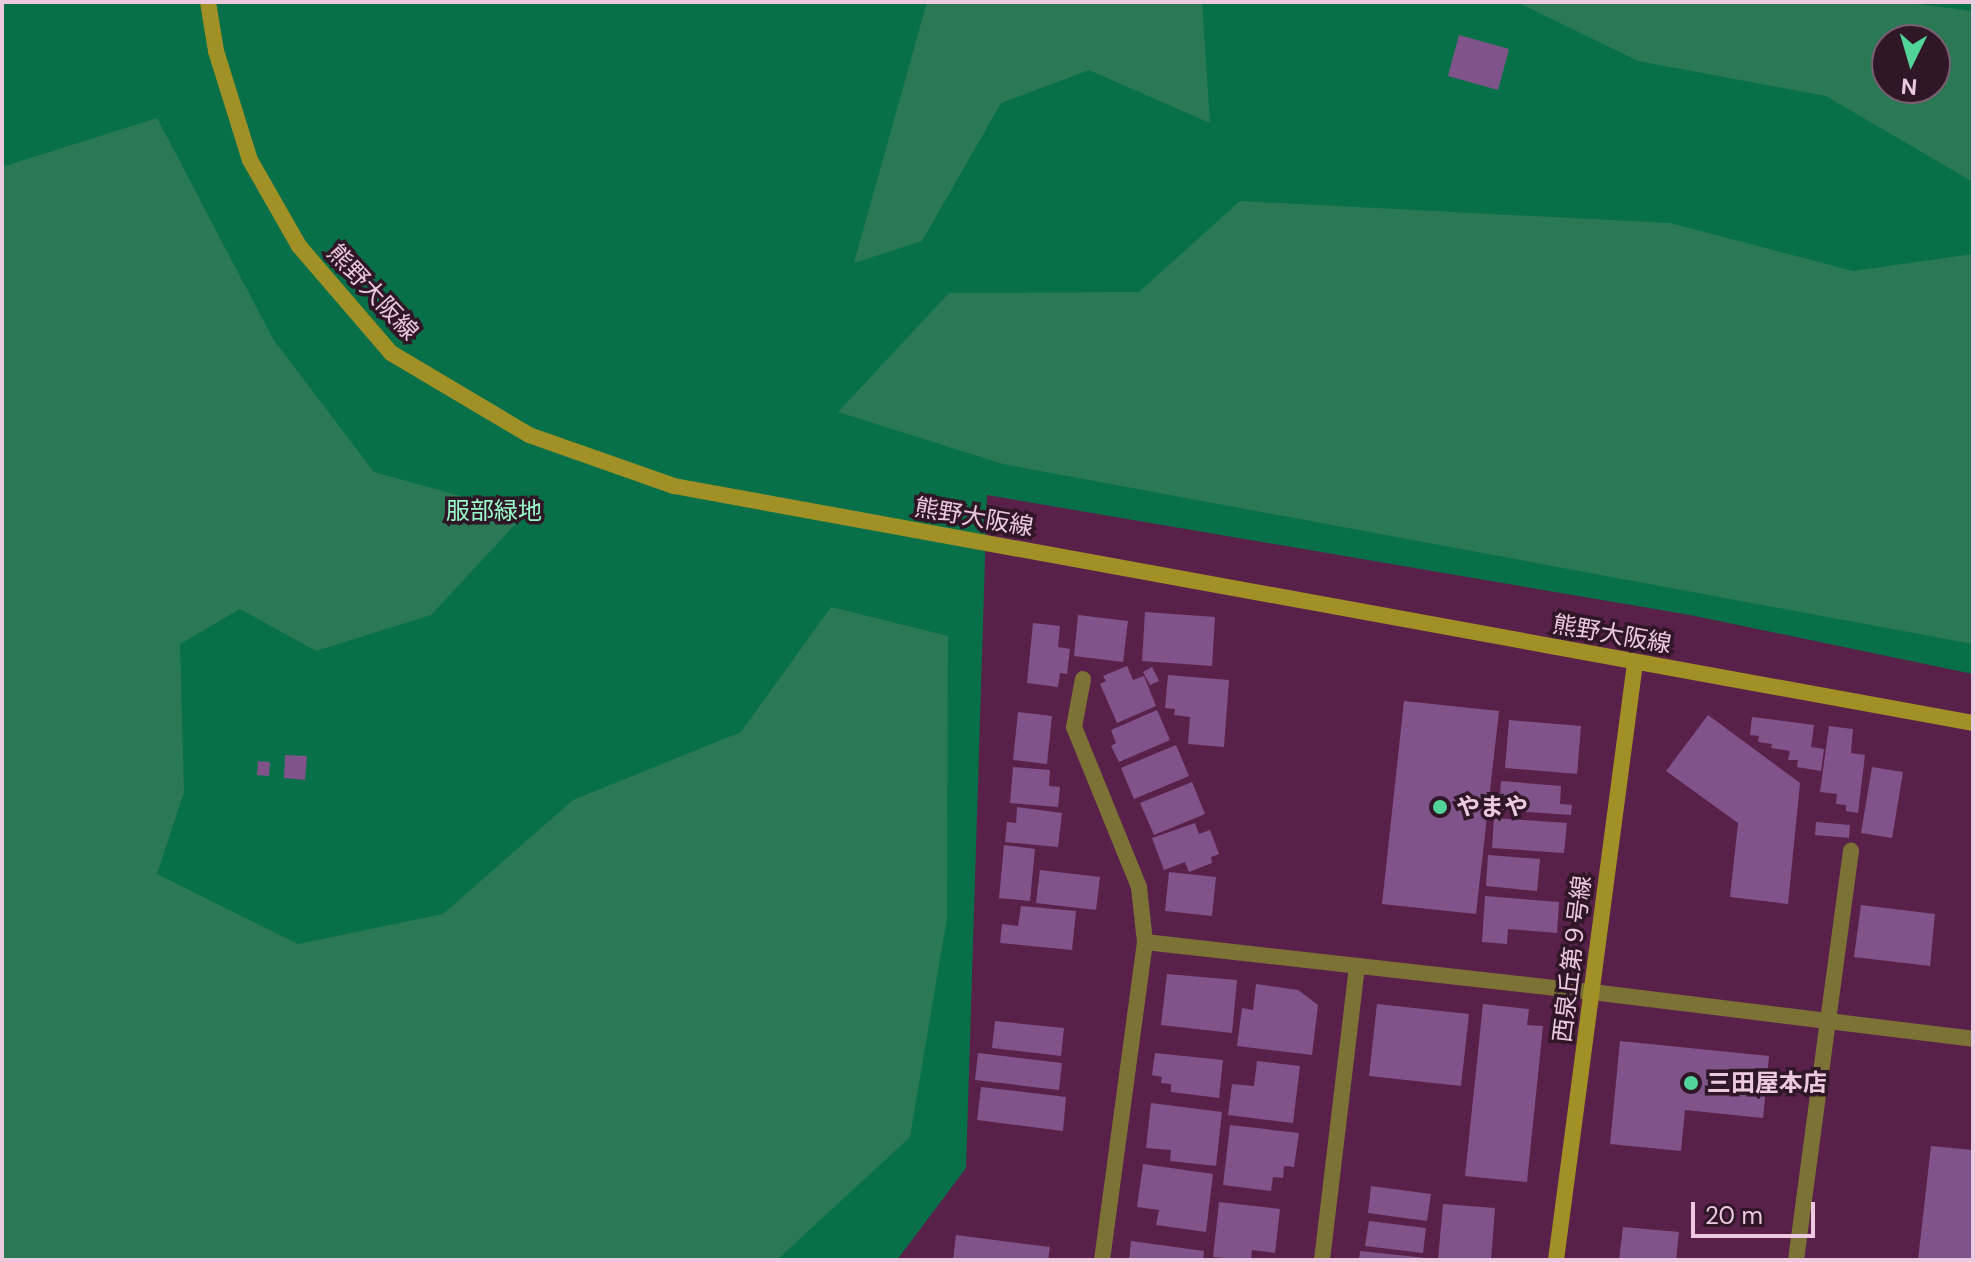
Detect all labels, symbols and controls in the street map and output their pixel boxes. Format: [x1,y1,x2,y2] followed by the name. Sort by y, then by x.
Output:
[1871,24,1951,104] north arrow
[1900,71,1918,102] text: N
[322,238,424,346] street label: 熊野大阪線
[912,492,1036,542] street label: 熊野大阪線
[446,497,542,525] park label: 服部緑地
[1550,609,1674,659] street label: 熊野大阪線
[1456,793,1528,821] place label: やまや
[1431,798,1449,816] marker: やまや
[1547,874,1597,1044] street label: 西泉丘第９号線
[1707,1069,1827,1097] place label: 三田屋本店
[1682,1074,1700,1092] marker: 三田屋本店
[1695,1186,1819,1236] scale bar
[1705,1200,1763,1231] text: 20 m

